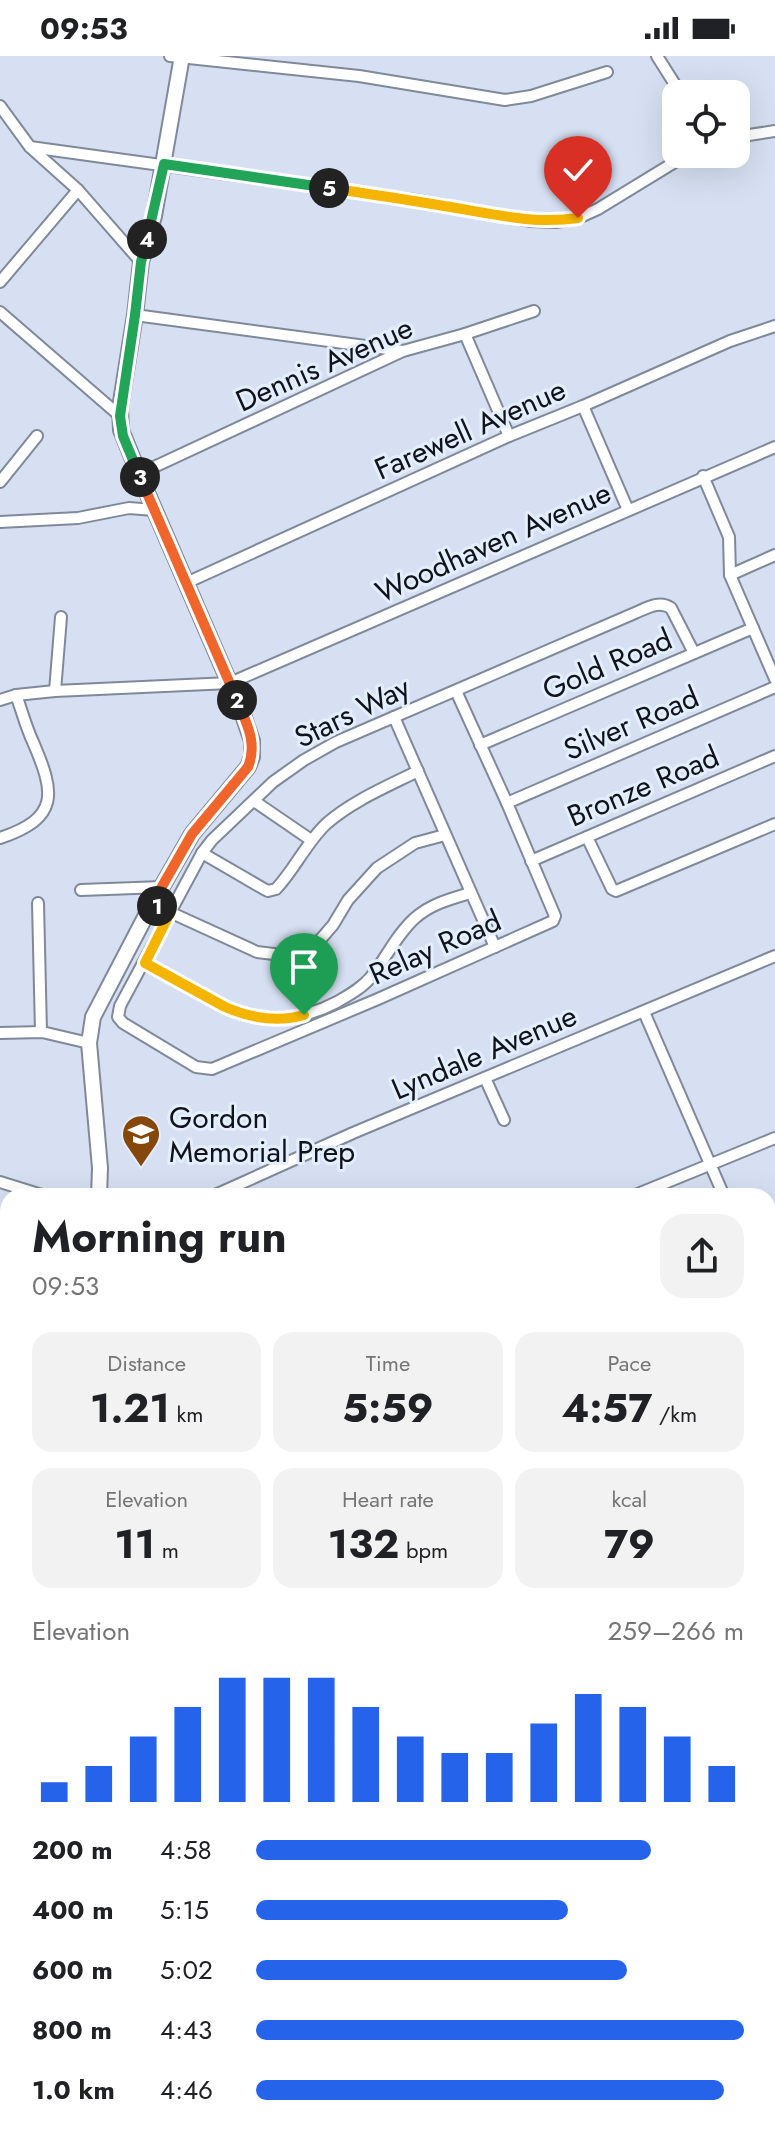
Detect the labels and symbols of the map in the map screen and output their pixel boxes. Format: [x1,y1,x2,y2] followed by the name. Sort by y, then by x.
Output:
[544,136,612,218] pin
[309,168,349,208] pin: 5
[127,219,167,259] pin: 4
[229,306,419,422] street label: Dennis Avenue
[368,368,572,490] street label: Farewell Avenue
[120,457,160,497] pin: 3
[368,471,618,613] street label: Woodhaven Avenue
[535,617,679,711] street label: Gold Road
[287,665,418,758] street label: Stars Way
[557,675,705,771] street label: Silver Road
[217,680,257,720] pin: 2
[560,735,726,837] street label: Bronze Road
[137,886,177,926] pin: 1
[362,899,508,995] street label: Relay Road
[270,933,338,1015] pin
[385,994,583,1110] street label: Lyndale Avenue
[169,1096,355,1173] place label: Gordon Memorial Prep
[120,1113,162,1168] school or university icon: Gordon Memorial Prep

